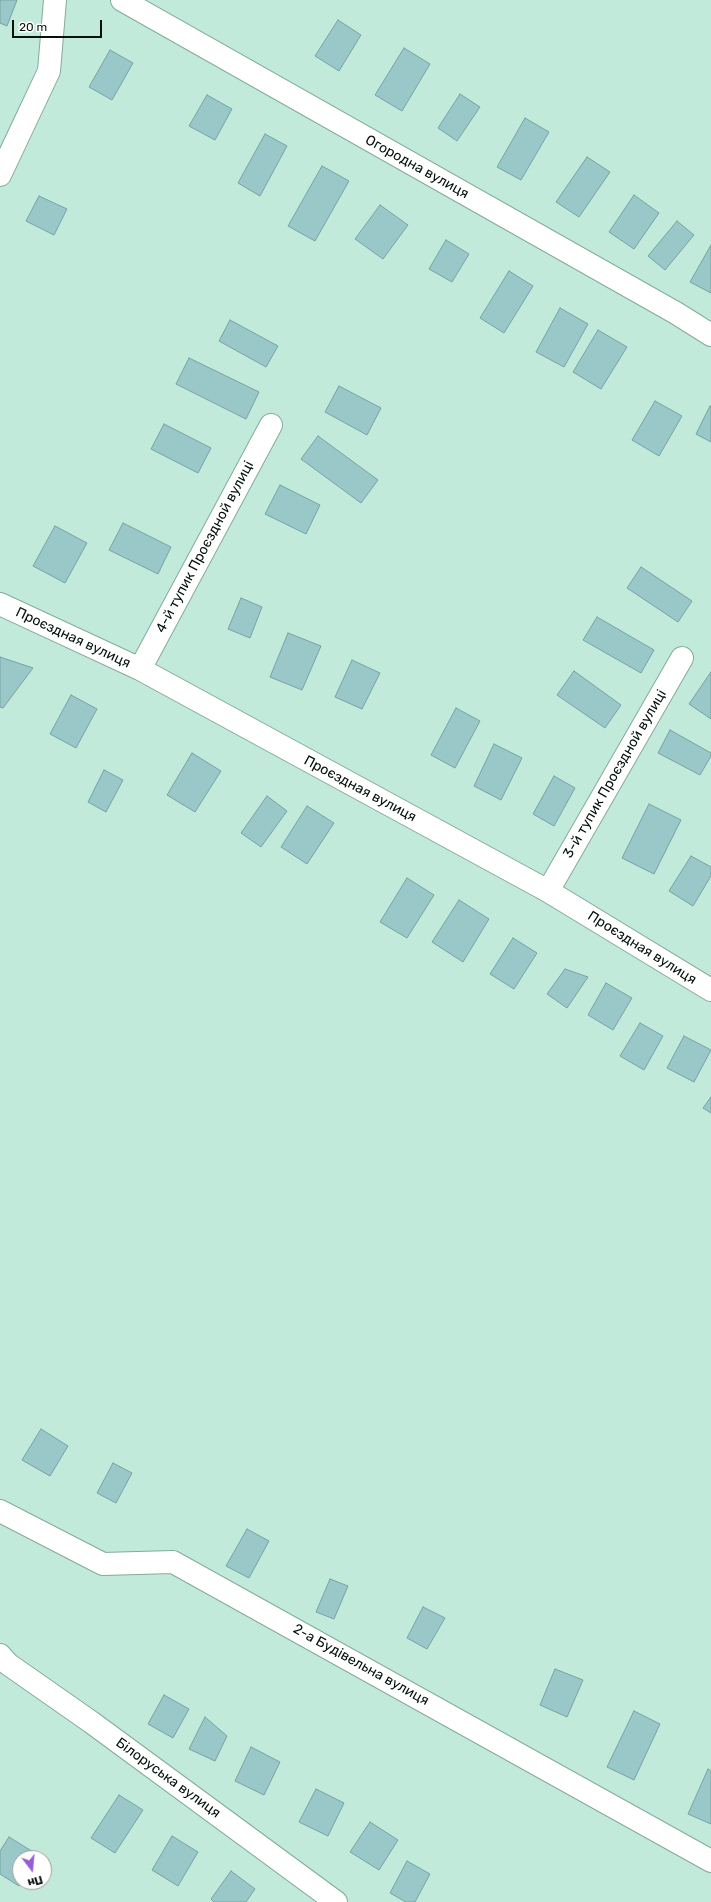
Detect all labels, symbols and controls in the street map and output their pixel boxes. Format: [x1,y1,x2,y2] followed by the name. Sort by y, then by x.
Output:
[14,12,104,38] scale bar
[19,20,47,34] text: 20 m
[362,132,472,202] street label: Огородна вулиця
[153,458,257,636] street label: 4-й тупик Проєздной вулиці
[13,604,133,672] street label: Проєздная вулиця
[560,687,670,861] street label: 3-й тупик Проєздной вулиці
[301,752,419,826] street label: Проєздная вулиця
[585,908,699,988] street label: Проєздная вулиця
[290,1621,432,1709] street label: 2-а Будівельна вулиця
[112,1734,224,1822] street label: Білоруська вулиця
[12,1850,52,1890] north arrow
[26,1873,44,1889] text: Пн

